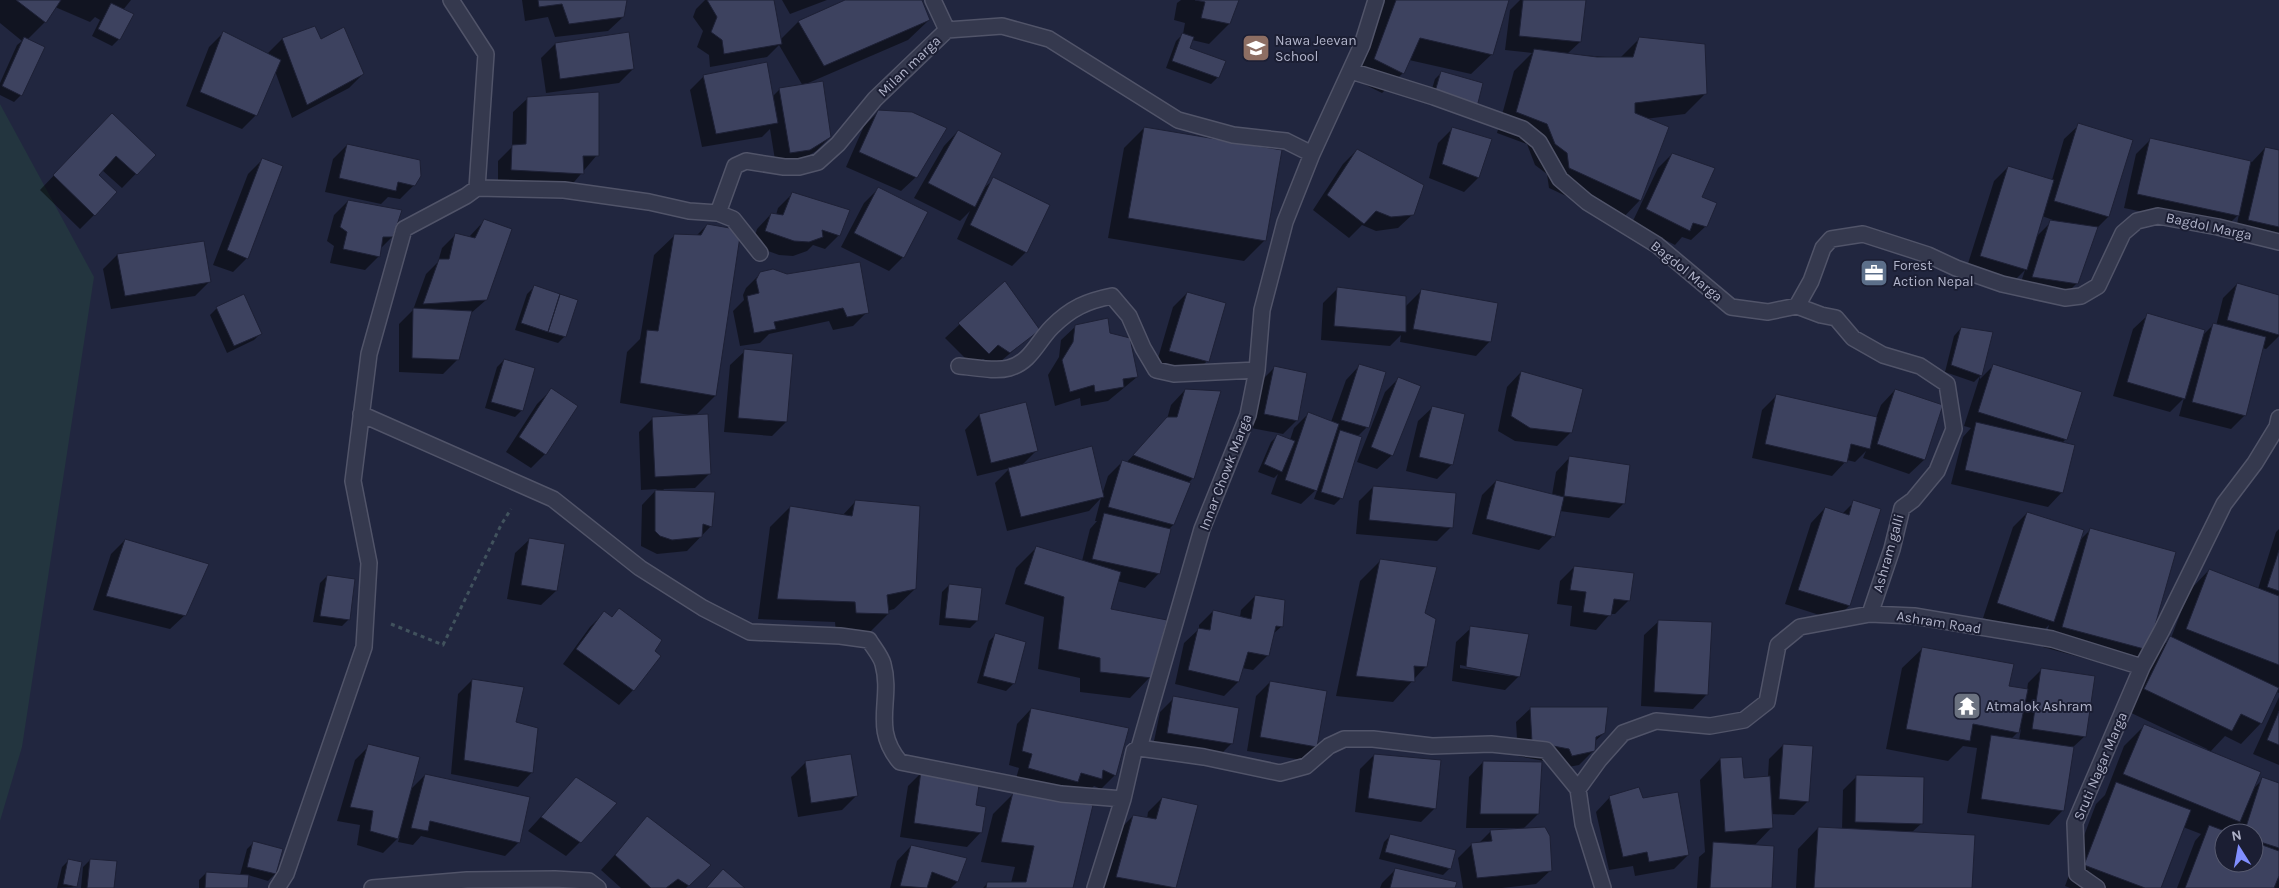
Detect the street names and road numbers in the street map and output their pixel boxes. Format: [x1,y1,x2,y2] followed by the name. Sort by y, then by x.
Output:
[874,32,944,100] street label: Milan marga
[2164,209,2253,244] street label: Bagdol Marga
[1647,237,1726,306] street label: Bagdol Marga
[1195,412,1255,533] street label: Innar Chowk Marga
[1869,512,1908,594] street label: Ashram galli
[1895,607,1982,638] street label: Ashram Road
[2070,709,2131,823] street label: Sruti Nagar Marga

